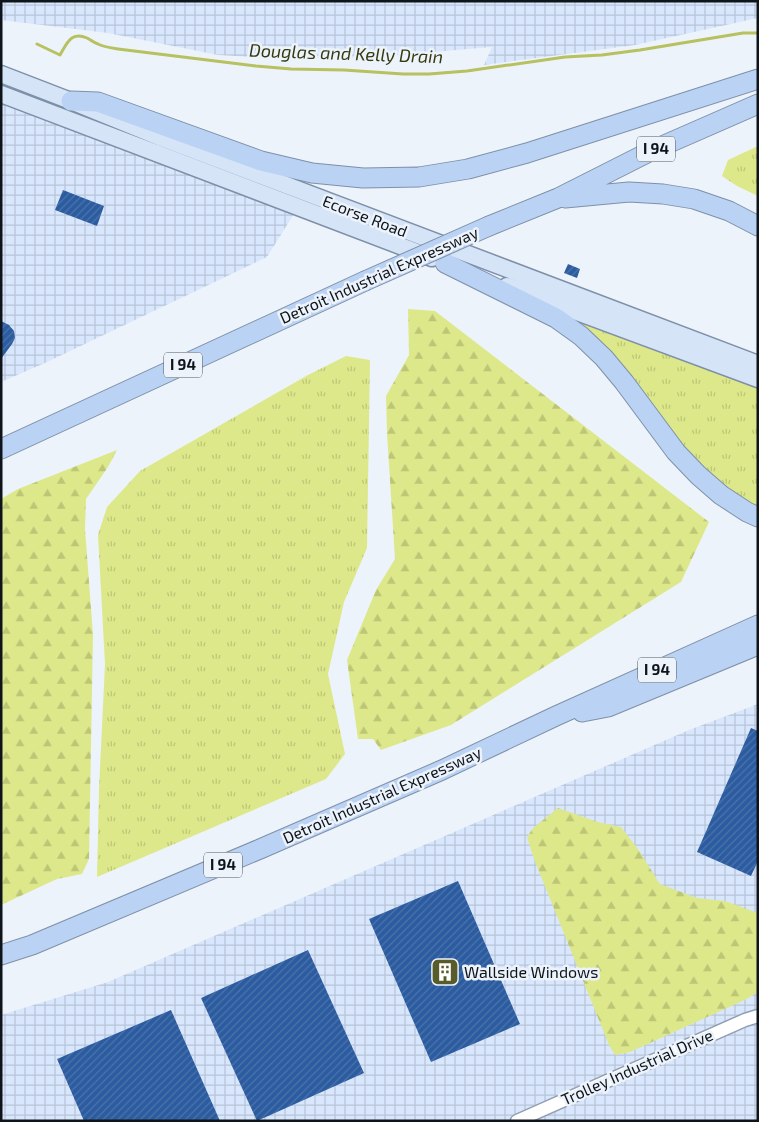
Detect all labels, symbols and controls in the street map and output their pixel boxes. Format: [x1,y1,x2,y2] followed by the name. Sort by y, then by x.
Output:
[249,39,443,67] water label: Douglas and Kelly Drain
[637,136,675,162] road number: I 94
[320,191,410,240] street label: Ecorse Road
[277,222,482,327] street label: Detroit Industrial Expressway
[164,352,202,378] road number: I 94
[638,658,676,682] road number: I 94
[280,742,485,847] street label: Detroit Industrial Expressway
[204,852,242,878] road number: I 94
[430,957,460,987] building icon: Wallside Windows
[464,962,598,981] place label: Wallside Windows
[558,1025,716,1109] street label: Trolley Industrial Drive

